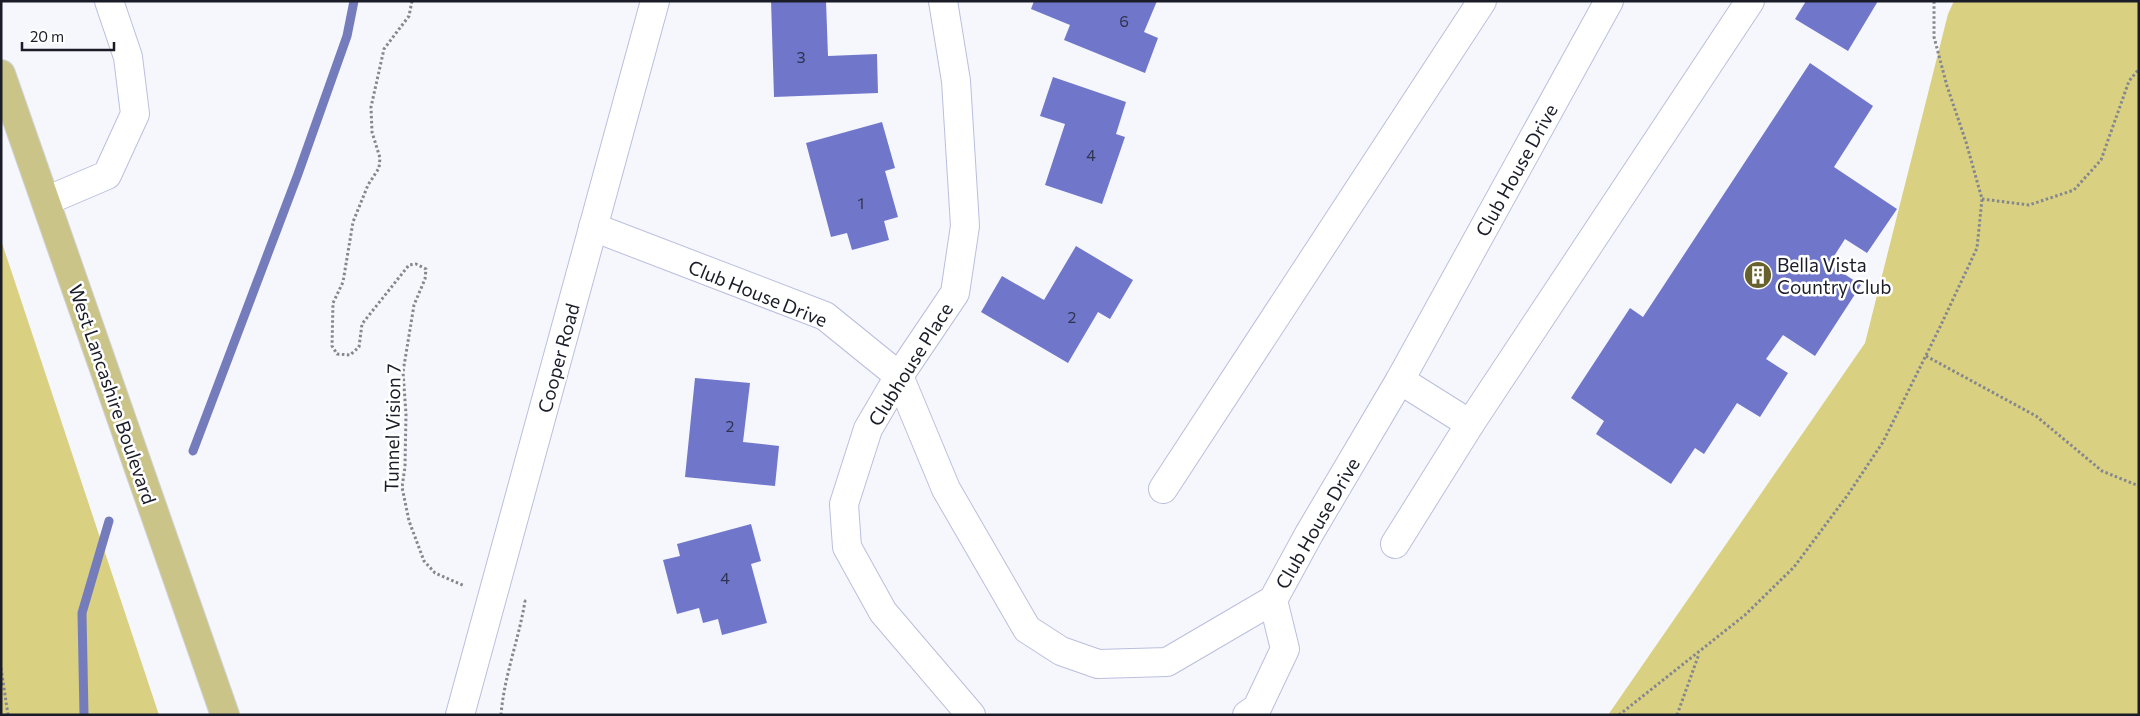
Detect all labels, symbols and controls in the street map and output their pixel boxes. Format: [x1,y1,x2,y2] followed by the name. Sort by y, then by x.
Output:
[1119,11,1129,30] house number: 6
[22,20,115,52] scale bar
[30,27,64,45] text: 20 m
[796,47,806,66] house number: 3
[1470,100,1562,240] street label: Club House Drive
[1086,145,1096,164] house number: 4
[858,193,864,212] house number: 1
[1777,253,1891,298] place label: Bella Vista Country Club
[685,255,831,331] street label: Club House Drive
[1743,260,1773,290] building icon: Bella Vista Country Club
[65,281,161,507] street label: West Lancashire Boulevard
[863,298,957,430] street label: Clubhouse Place
[532,301,584,415] street label: Cooper Road
[1068,307,1077,326] house number: 2
[379,363,405,493] street label: Tunnel Vision 7
[726,416,735,435] house number: 2
[1270,453,1364,593] street label: Club House Drive
[720,568,730,587] house number: 4

